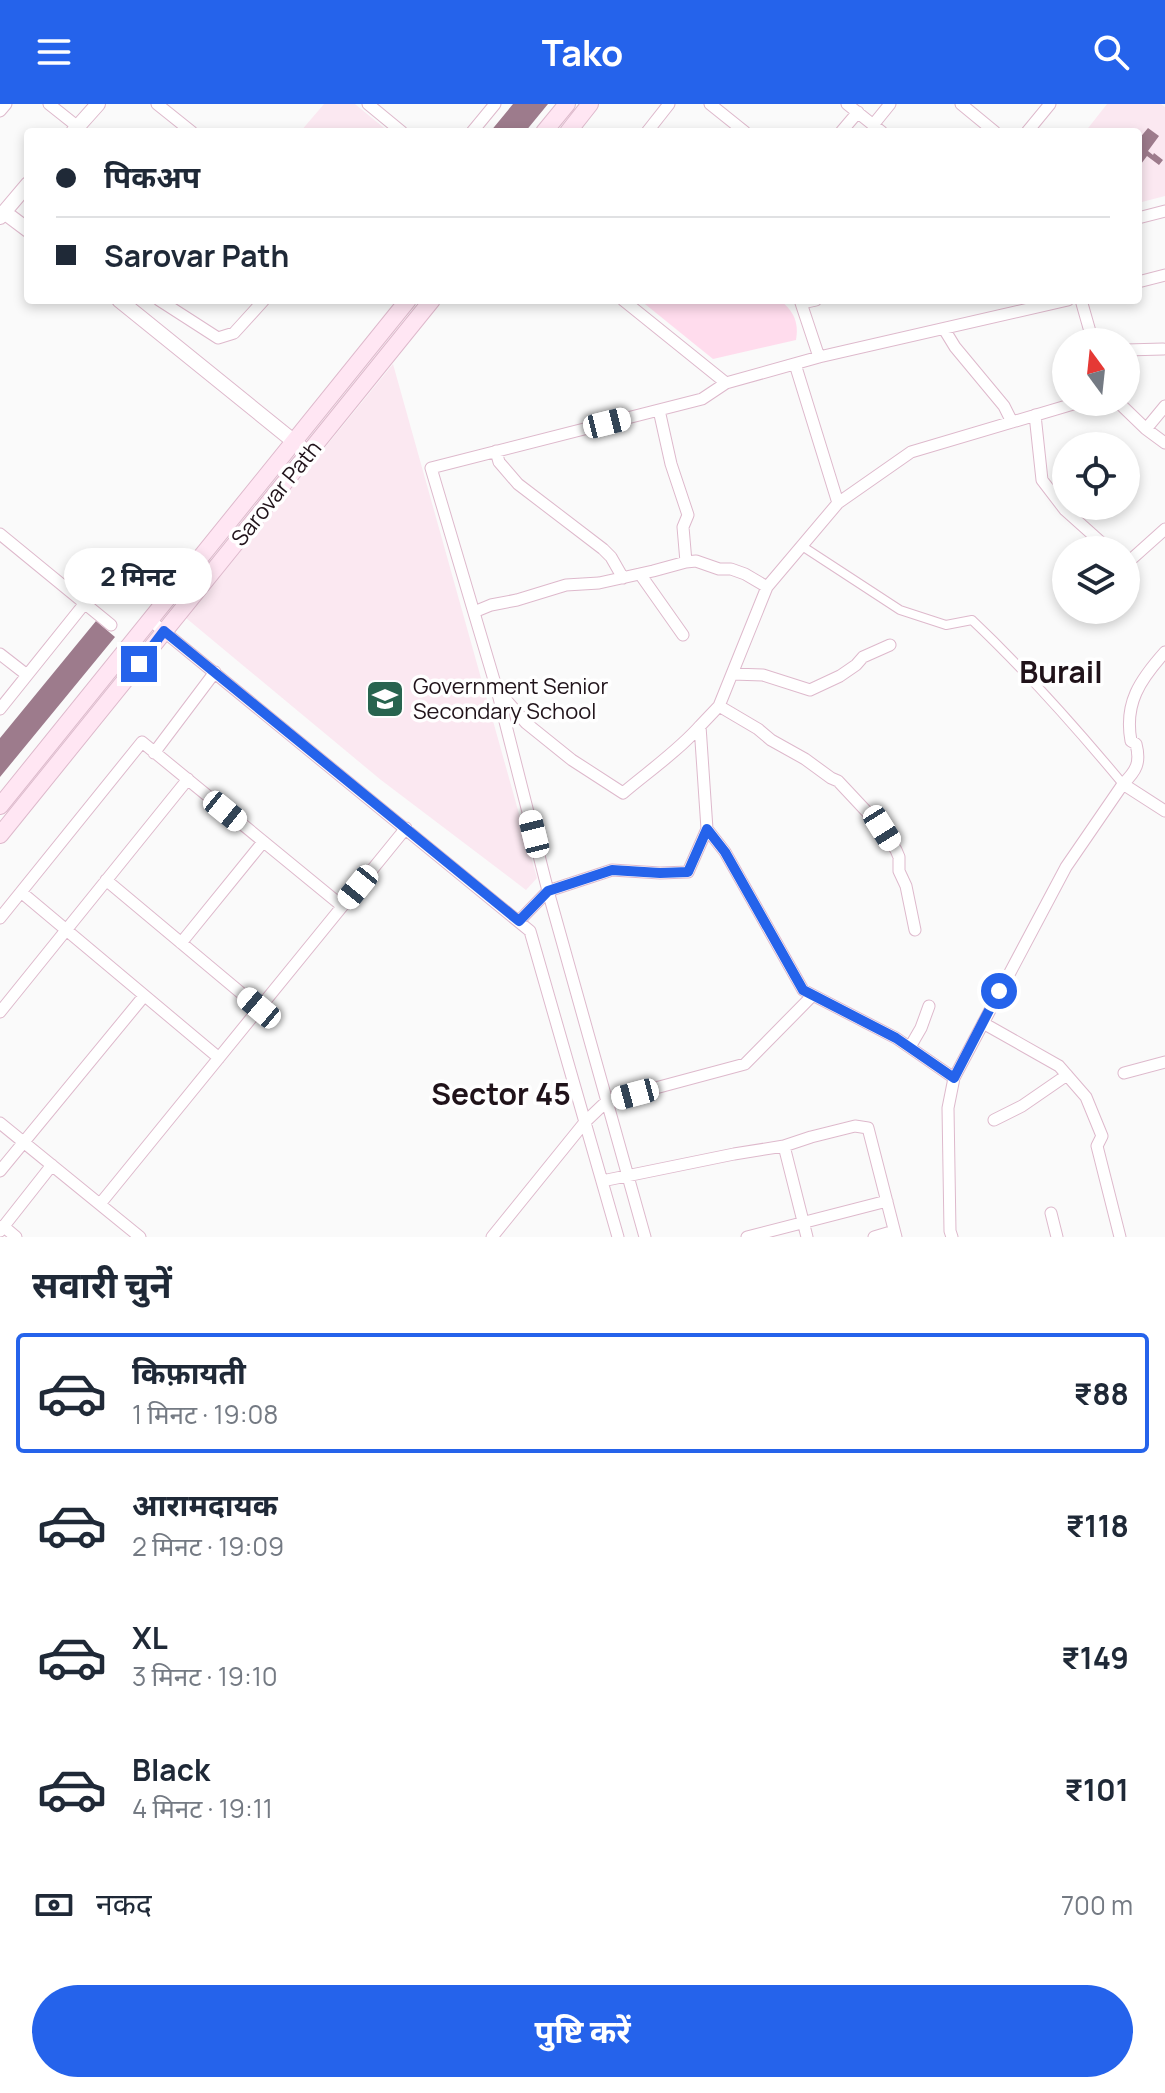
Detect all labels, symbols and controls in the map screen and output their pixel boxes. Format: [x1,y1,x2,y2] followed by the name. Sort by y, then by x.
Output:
[542,28,623,77] text: Tako
[32,30,76,74] icon: menu
[1089,30,1133,74] icon: search
[104,156,200,197] text: पिकअप
[104,235,289,276] text: Sarovar Path
[1052,328,1140,416] north arrow
[1052,328,1140,624] map controls
[581,406,633,440] car
[1052,432,1140,520] button: locate
[224,434,328,552] street label: Sarovar Path
[1052,536,1140,624] button: layers
[65,548,213,604] callout: 2 मिनट
[100,558,176,594] text: 2 मिनट
[121,646,157,682] route end
[1019,651,1103,692] district label: Burail
[413,671,608,726] place label: Government Senior Secondary School
[364,678,406,720] school or university icon: Government Senior Secondary School
[199,787,251,835] car
[859,801,905,855] car
[517,808,551,860] car
[334,861,382,913] car
[981,973,1017,1009] route start
[233,983,285,1033] car
[431,1073,571,1114] district label: Sector 45
[609,1076,661,1112] car
[32,1260,172,1309] text: सवारी चुनें
[132,1352,246,1393] text: किफ़ायती
[36,1357,108,1429] icon: car
[1074,1373,1129,1414] text: ₹88
[132,1396,278,1432] text: 1 मिनट · 19:08
[132,1484,278,1525] text: आरामदायक
[36,1489,108,1561] icon: car
[1066,1505,1129,1546] text: ₹118
[132,1528,284,1564] text: 2 मिनट · 19:09
[132,1617,168,1658] text: XL
[36,1621,108,1693] icon: car
[1061,1637,1129,1678] text: ₹149
[132,1658,278,1694] text: 3 मिनट · 19:10
[132,1749,210,1790] text: Black
[36,1753,108,1825] icon: car
[1064,1769,1129,1810] text: ₹101
[132,1790,273,1826] text: 4 मिनट · 19:11
[32,1883,76,1927] icon: cash
[96,1883,152,1924] text: नकद
[1061,1887,1133,1923] text: 700 m
[32,1985,1133,2077] button: पुष्टि करें

